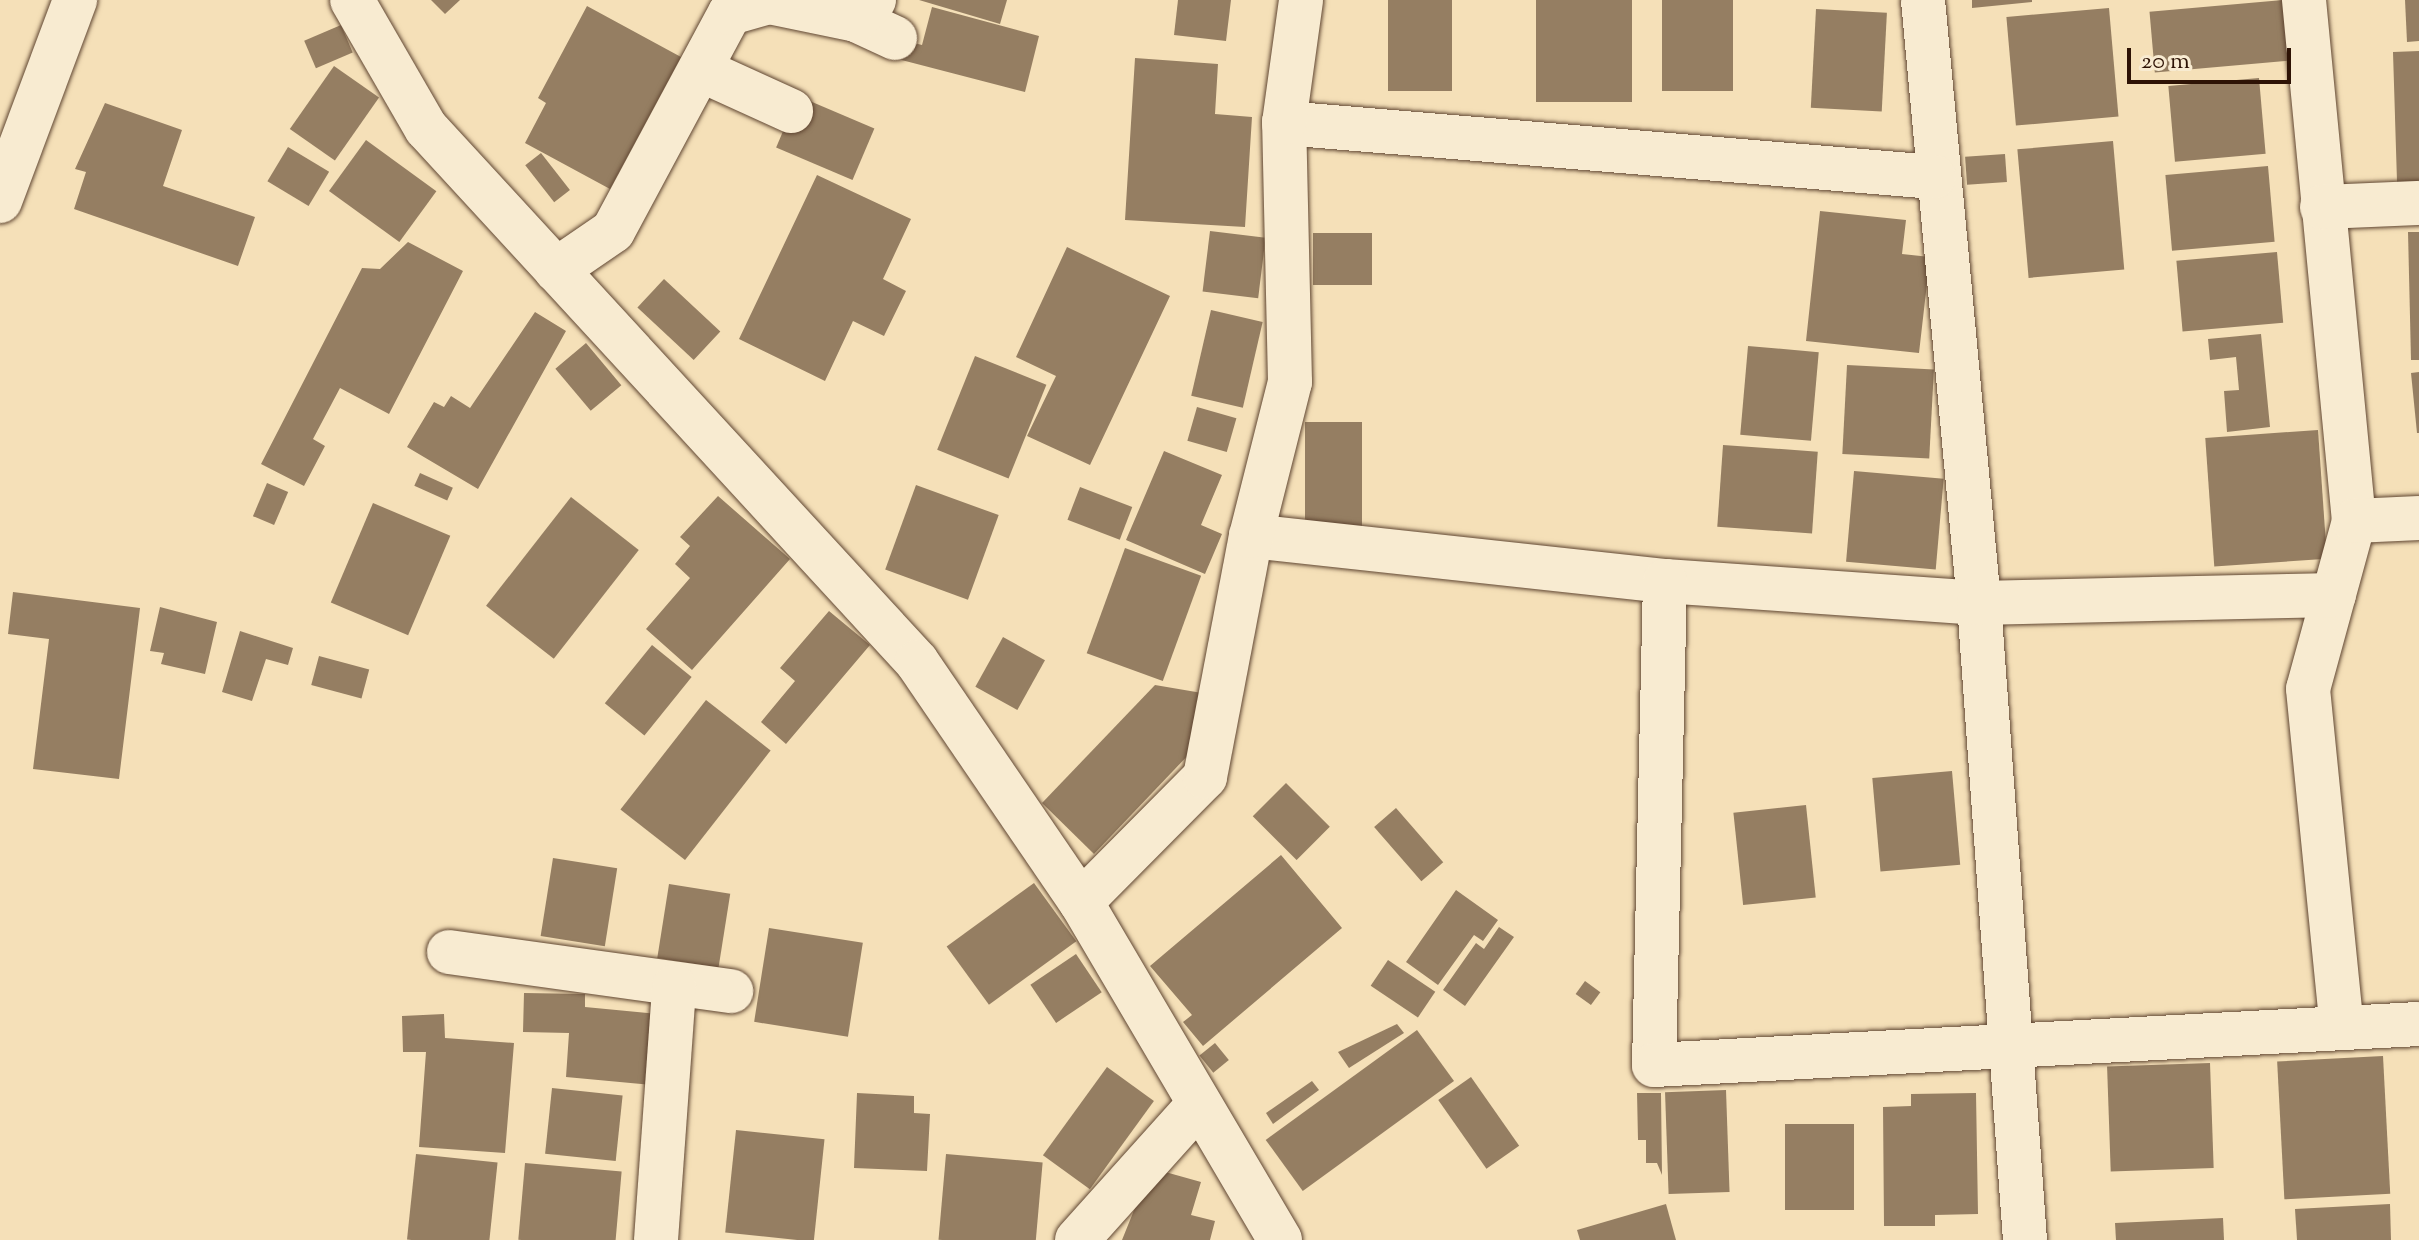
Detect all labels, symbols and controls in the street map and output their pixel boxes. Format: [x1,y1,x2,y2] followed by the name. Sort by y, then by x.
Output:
[2131,32,2295,82] scale bar
[2141,45,2190,79] text: 20 m

